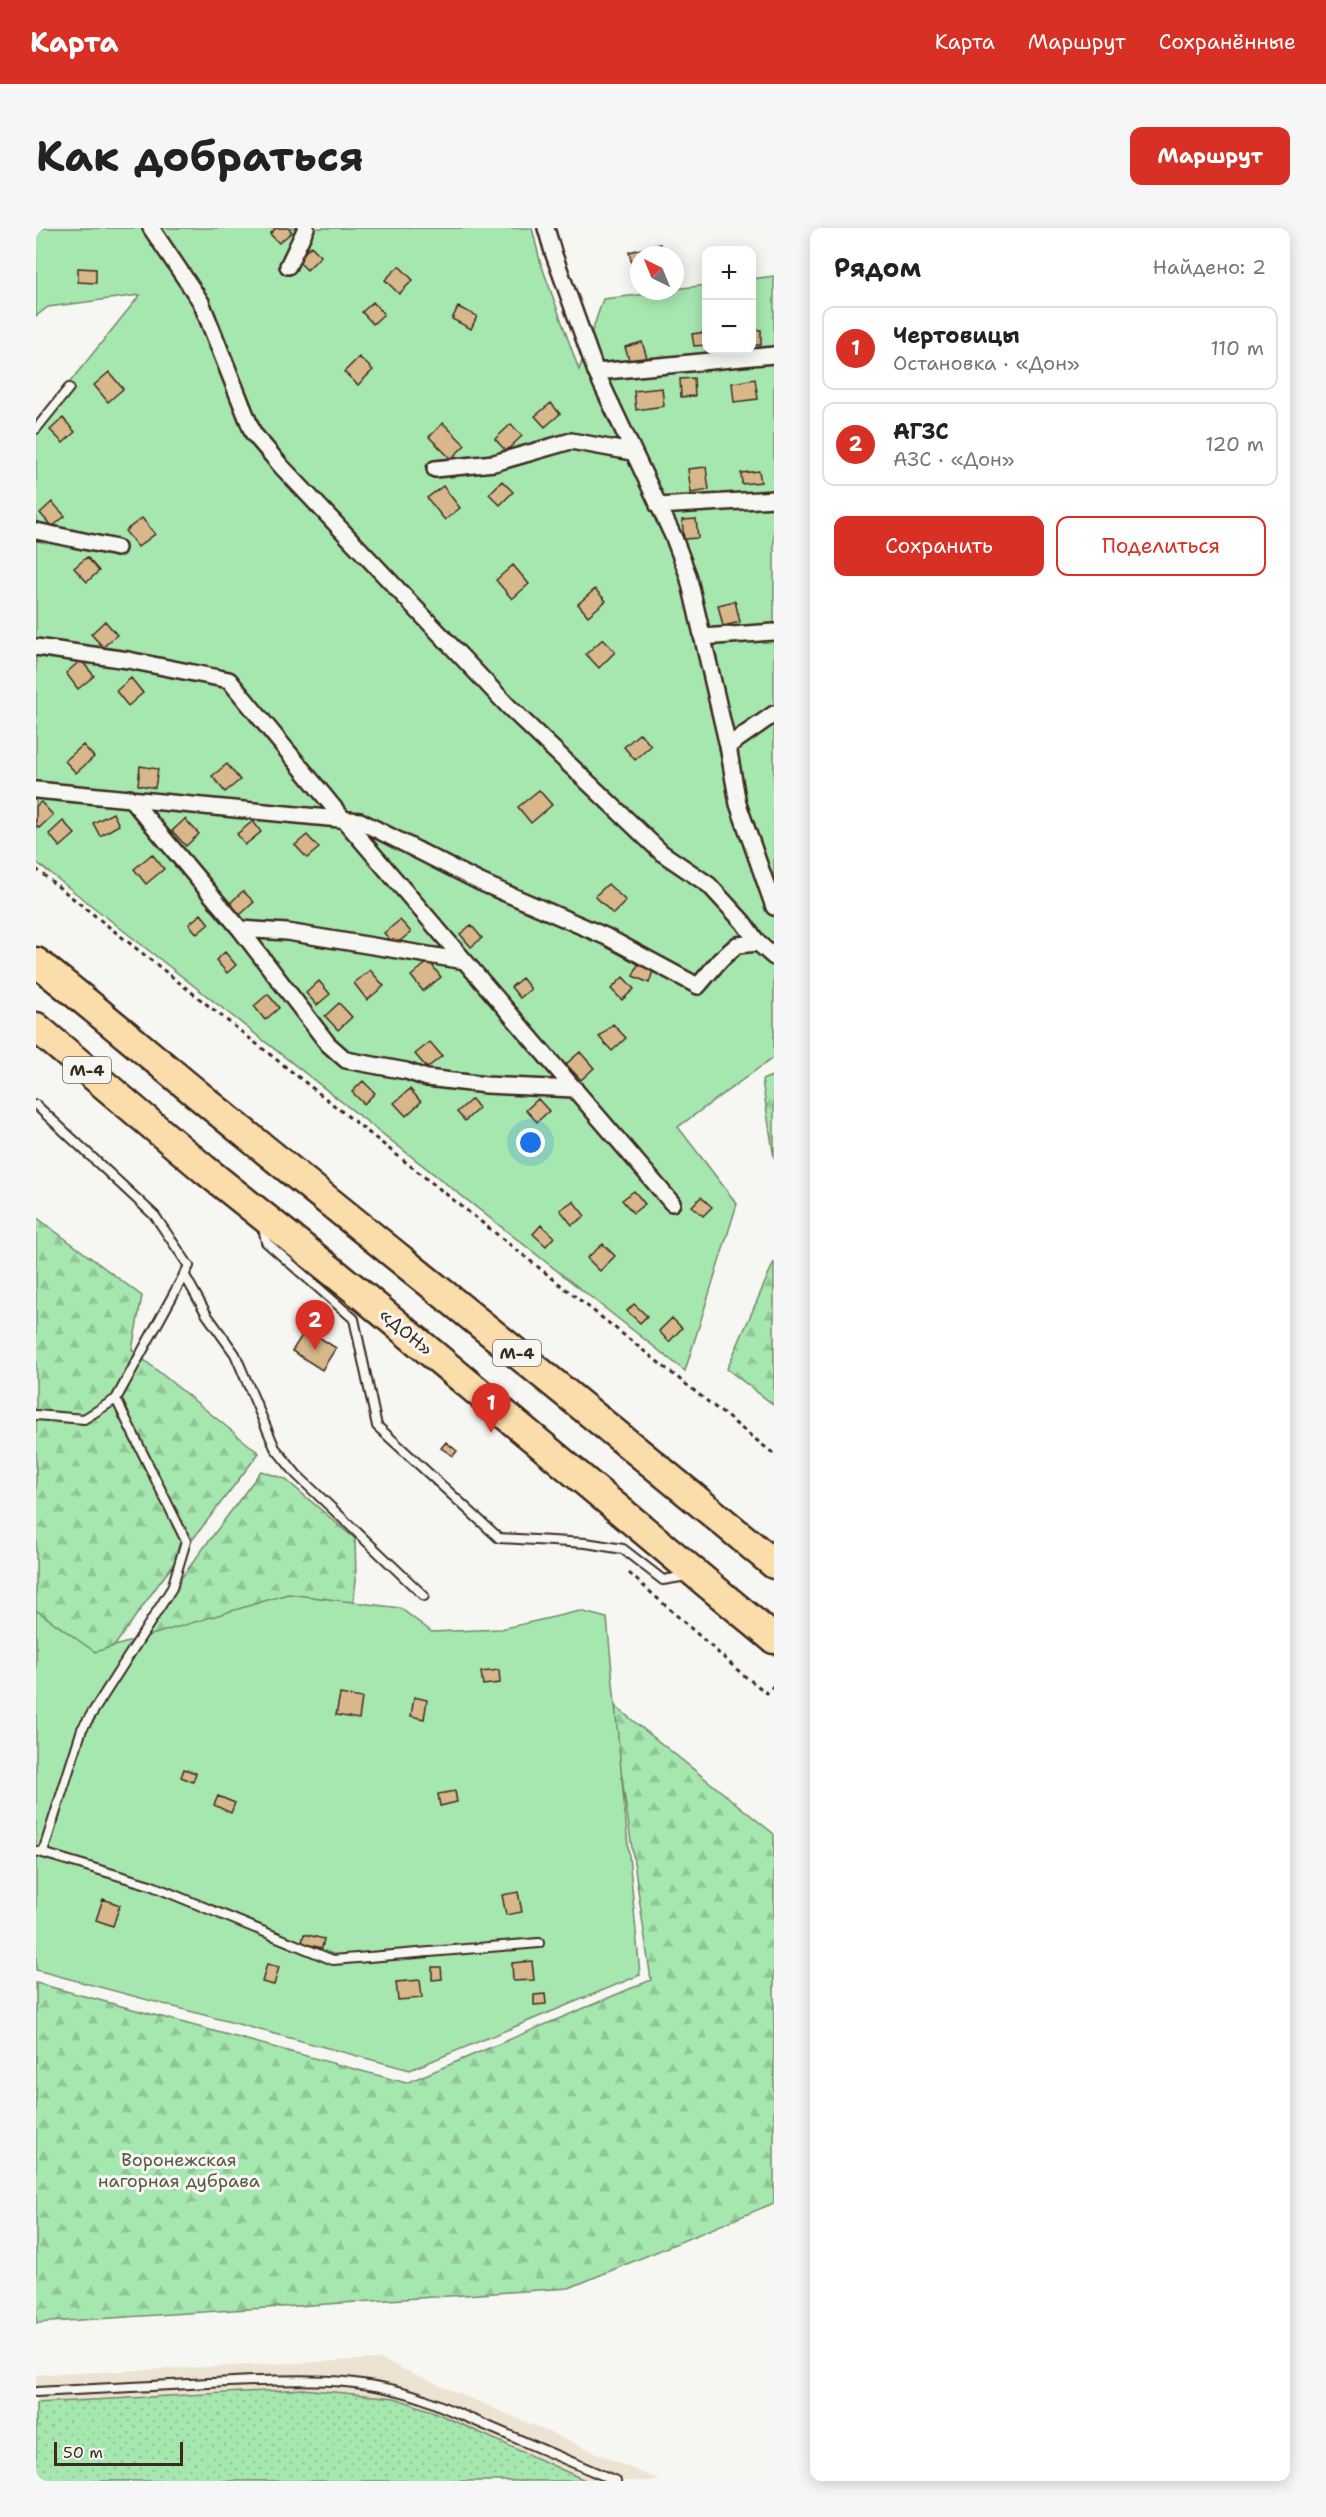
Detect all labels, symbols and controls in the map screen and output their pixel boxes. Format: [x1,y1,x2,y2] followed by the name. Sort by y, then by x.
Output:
[30,23,119,61] text: Карта
[935,28,995,56] text: Карта
[1028,28,1126,56] text: Маршрут
[1159,28,1296,56] text: Сохранённые
[1130,127,1290,185] button: Маршрут
[36,128,364,184] text: Как добраться
[630,246,684,300] north arrow
[702,246,756,354] map controls
[702,246,756,300] button: +
[834,250,921,285] text: Рядом
[1153,254,1266,280] text: Найдено: 2
[702,300,756,354] button: −
[893,321,1020,350] text: Чертовицы
[851,335,860,361] text: 1
[1210,335,1264,361] text: 110 m
[893,350,1080,376] text: Остановка · «Дон»
[893,417,949,446] text: АГЗС
[849,431,863,457] text: 2
[1205,431,1264,457] text: 120 m
[893,446,1015,472] text: АЗС · «Дон»
[834,516,1044,576] button: Сохранить
[1056,516,1266,576] button: Поделиться
[63,1057,111,1083] road number: М-4
[516,1128,545,1157] your location
[296,1300,334,1350] pin: 2
[374,1303,438,1361] street label: «ДОН»
[493,1340,541,1366] road number: М-4
[472,1384,510,1433] pin: 1
[98,2148,260,2193] park label: Воронежская нагорная дубрава
[54,2439,183,2466] scale bar
[63,2442,103,2463] text: 50 m

